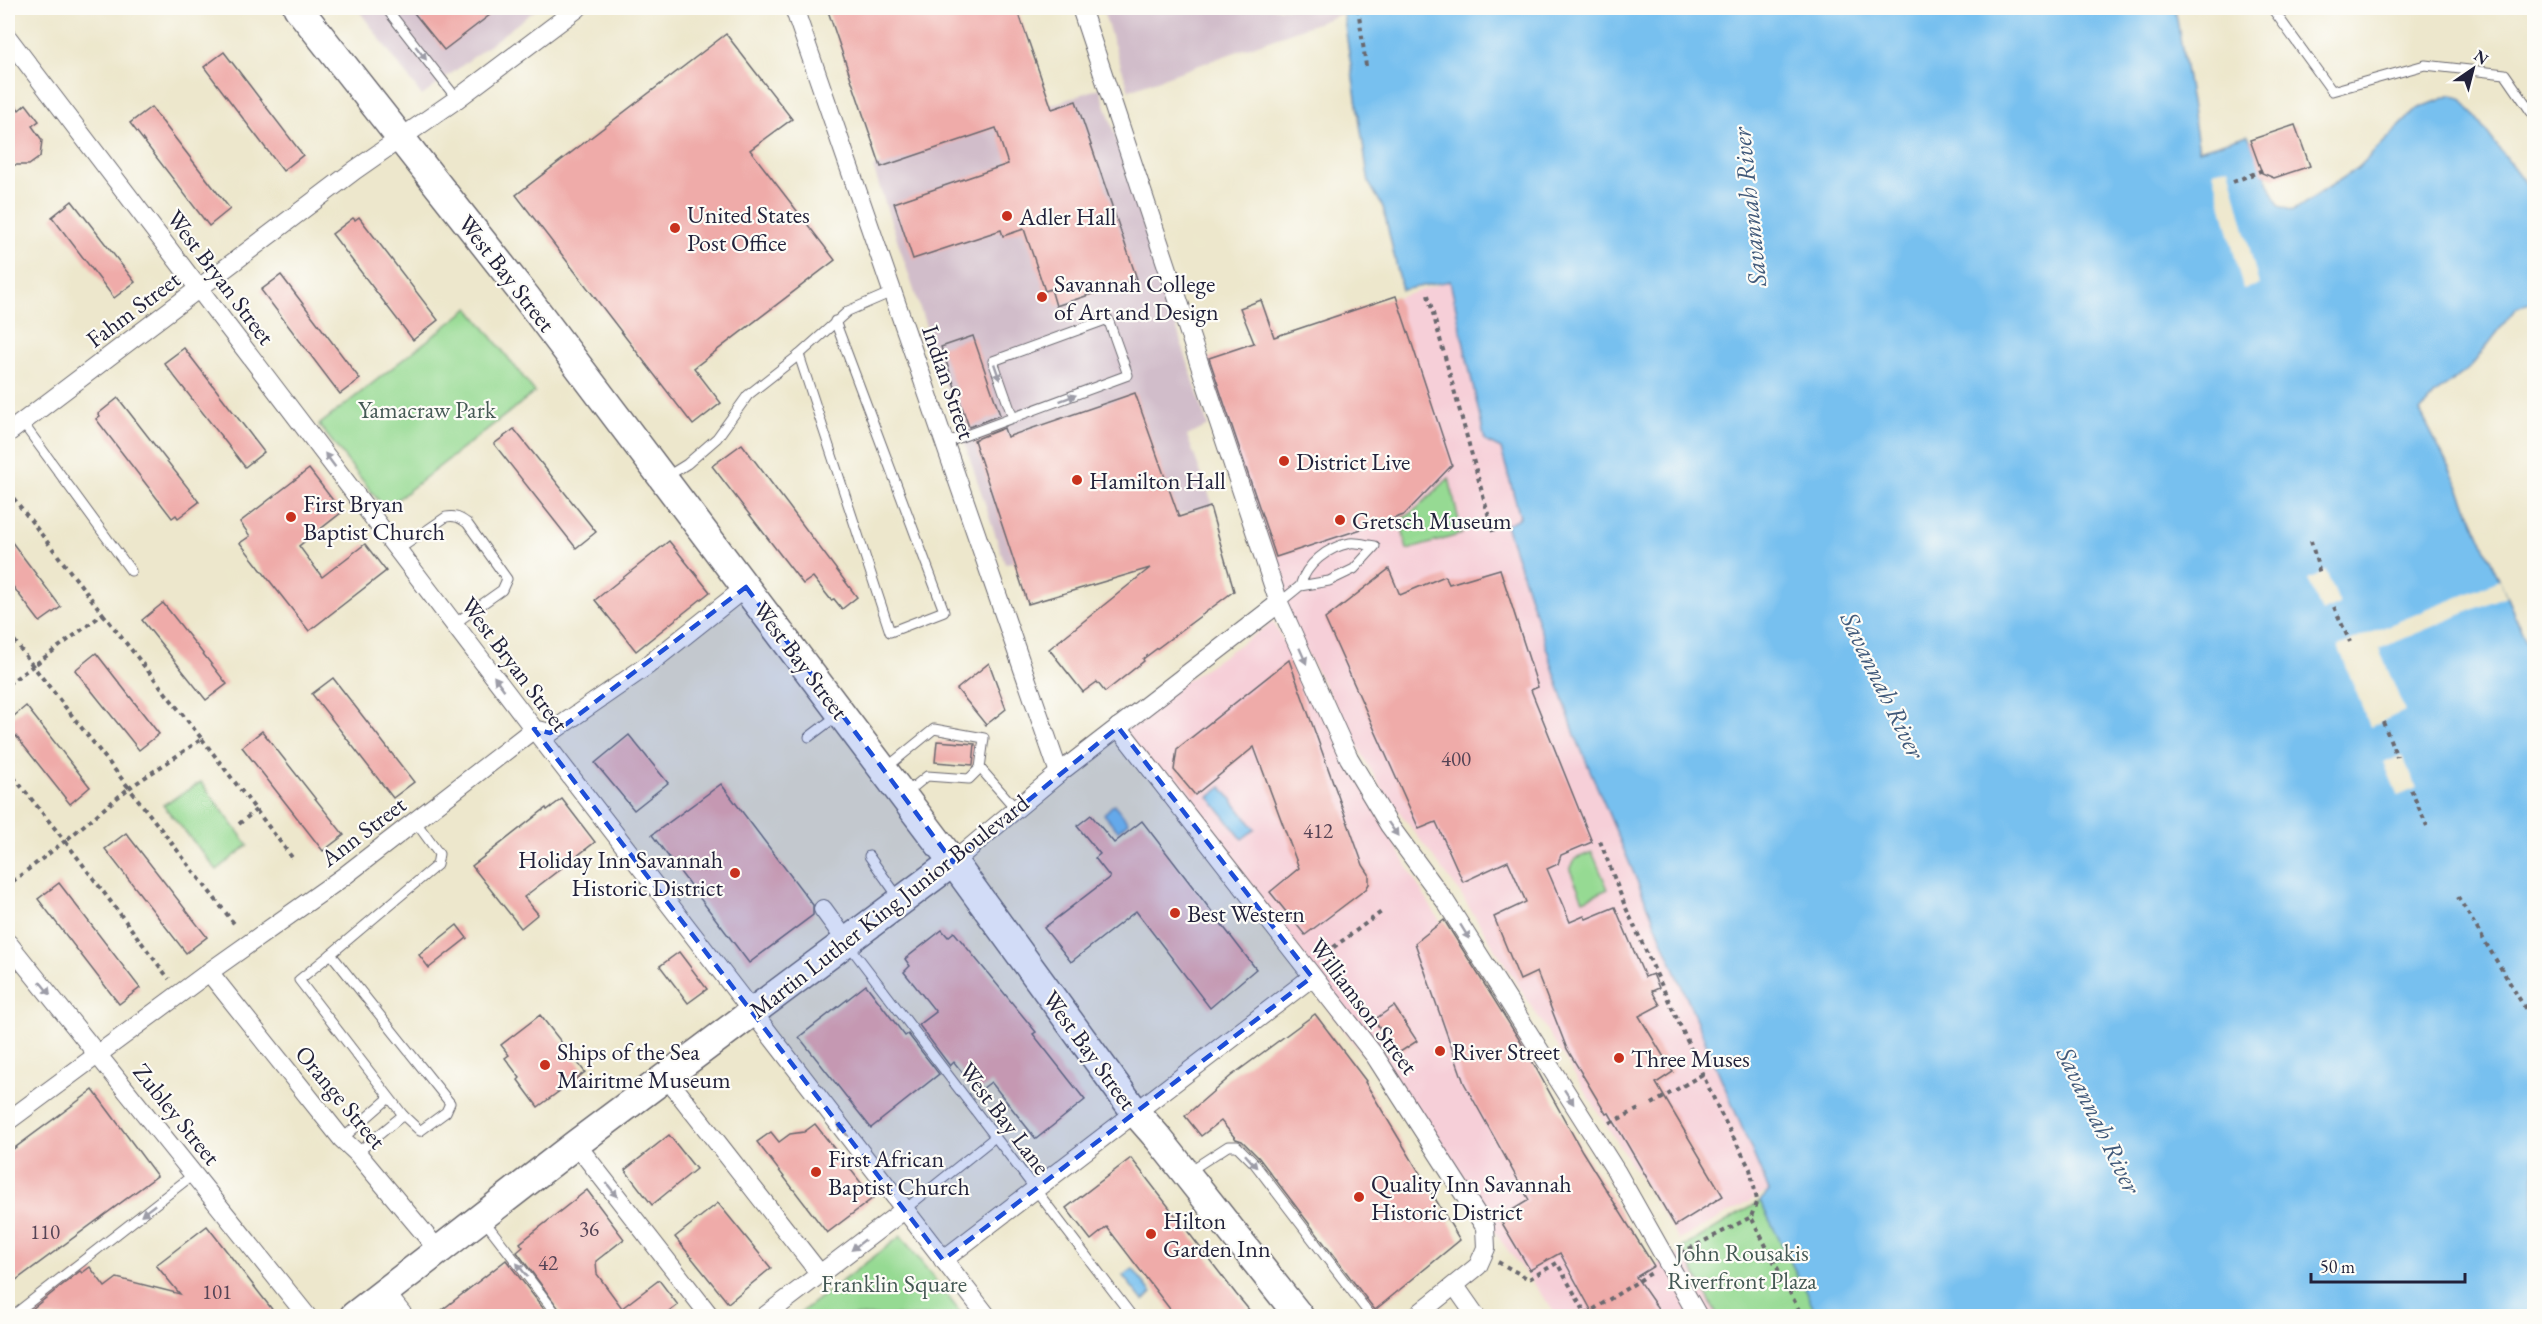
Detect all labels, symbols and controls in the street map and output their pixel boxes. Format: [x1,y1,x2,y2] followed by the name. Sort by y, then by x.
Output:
[2443,39,2503,99] north arrow
[415,45,428,61] one-way arrow
[2470,45,2493,69] text: N
[1724,125,1774,289] water label: Savannah River
[687,199,810,258] place label: United States Post Office
[1018,201,1116,232] place label: Adler Hall
[160,203,282,351] street label: West Bryan Street
[452,208,563,338] street label: West Bay Street
[1000,209,1014,223] marker: Adler Hall
[668,221,682,235] marker: United States Post Office
[80,263,186,354] street label: Fahm Street
[1054,268,1219,327] place label: Savannah College of Art and Design
[1035,290,1049,304] marker: Savannah College of Art and Design
[915,321,983,444] street label: Indian Street
[993,363,1002,381] one-way arrow
[1059,392,1077,402] one-way arrow
[358,394,497,425] park label: Yamacraw Park
[1296,446,1410,477] place label: District Live
[324,453,336,469] one-way arrow
[1277,454,1291,468] marker: District Live
[1089,465,1226,496] place label: Hamilton Hall
[1070,473,1084,487] marker: Hamilton Hall
[303,488,445,547] place label: First Bryan Baptist Church
[1352,505,1512,536] place label: Gretsch Museum
[284,510,298,524] marker: First Bryan Baptist Church
[1333,513,1347,527] marker: Gretsch Museum
[454,590,576,738] street label: West Bryan Street
[746,595,856,726] street label: West Bay Street
[1832,605,1934,765] water label: Savannah River
[1298,648,1308,666] one-way arrow
[493,675,505,690] one-way arrow
[1441,745,1471,772] house number: 400
[743,787,1036,1025] street label: Martin Luther King Junior Boulevard
[313,788,412,874] street label: Ann Street
[1303,817,1333,844] house number: 412
[1387,821,1398,837] one-way arrow
[518,844,723,903] place label: Holiday Inn Savannah Historic District
[728,866,742,880] marker: Holiday Inn Savannah Historic District
[1187,898,1305,929] place label: Best Western
[1168,906,1182,920] marker: Best Western
[1460,924,1471,940] one-way arrow
[1303,932,1426,1081] street label: Williamson Street
[38,980,51,996] one-way arrow
[1036,984,1144,1116] street label: West Bay Street
[557,1036,731,1095] place label: Ships of the Sea Mairitme Museum
[1452,1036,1560,1067] place label: River Street
[289,1039,394,1156] street label: Orange Street
[2048,1040,2150,1200] water label: Savannah River
[1631,1043,1750,1074] place label: Three Muses
[1433,1044,1447,1058] marker: River Street
[1612,1051,1626,1065] marker: Three Muses
[952,1055,1058,1181] street label: West Bay Lane
[126,1057,228,1172] street label: Zubley Street
[538,1058,552,1072] marker: Ships of the Sea Mairitme Museum
[1563,1089,1574,1105] one-way arrow
[836,1122,849,1138] one-way arrow
[828,1143,970,1202] place label: First African Baptist Church
[1244,1153,1257,1168] one-way arrow
[809,1165,823,1179] marker: First African Baptist Church
[1371,1168,1572,1227] place label: Quality Inn Savannah Historic District
[606,1182,618,1198] one-way arrow
[1352,1190,1366,1204] marker: Quality Inn Savannah Historic District
[141,1204,156,1216] one-way arrow
[1163,1205,1271,1264] place label: Hilton Garden Inn
[579,1215,599,1242] house number: 36
[30,1218,60,1245] house number: 110
[1144,1227,1158,1241] marker: Hilton Garden Inn
[1667,1237,1817,1296] park label: John Rousakis Riverfront Plaza
[850,1239,865,1251] one-way arrow
[2311,1246,2466,1284] scale bar
[538,1249,558,1276] house number: 42
[2320,1255,2355,1278] text: 50 m
[517,1263,529,1278] one-way arrow
[821,1268,967,1299] park label: Franklin Square
[202,1278,232,1305] house number: 101

